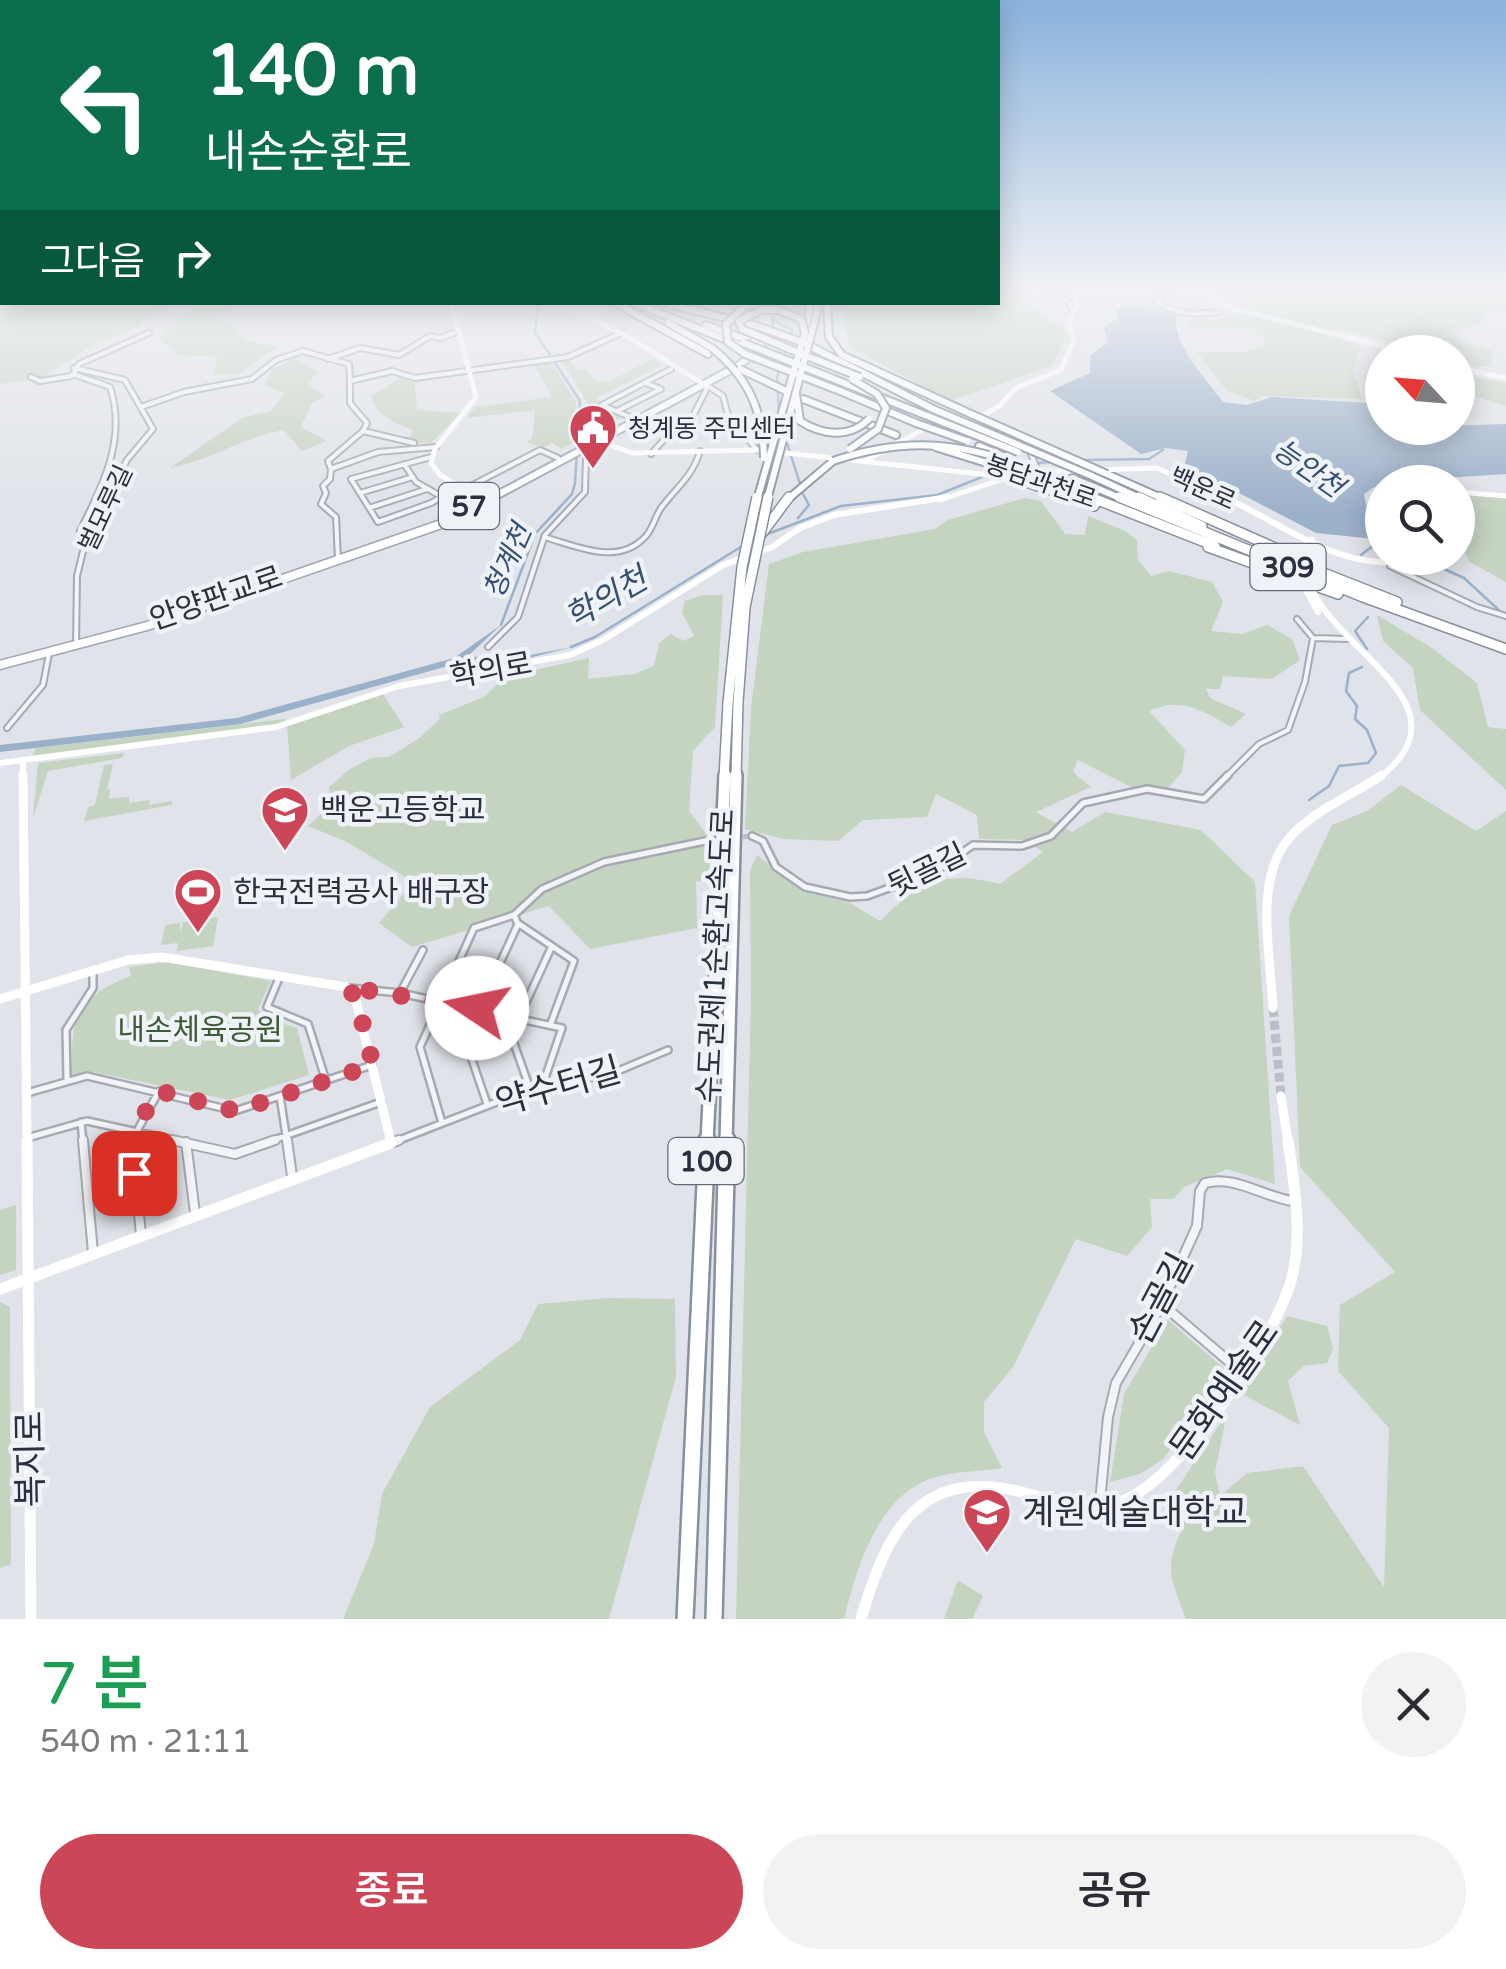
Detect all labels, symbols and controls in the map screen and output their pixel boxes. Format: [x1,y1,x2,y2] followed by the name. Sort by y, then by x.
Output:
[205,30,419,114] text: 140 m
[40,40,170,170] icon: left
[205,126,412,180] text: 내손순환로
[165,230,220,285] icon: right
[40,239,145,285] text: 그다음
[1365,335,1475,445] north arrow
[1365,335,1475,575] map controls
[567,402,619,470] public building icon: 청계동 주민센터
[628,414,796,444] place label: 청계동 주민센터
[1267,433,1352,507] water label: 능안천
[981,449,1100,515] street label: 봉담과천로
[73,460,139,556] street label: 벌모루길
[1165,461,1240,517] street label: 백운로
[1365,465,1475,575] button: search
[439,483,499,529] road number: 57
[477,516,540,604] water label: 청계천
[1250,544,1326,590] road number: 309
[145,559,287,638] street label: 안양판교로
[559,559,657,637] water label: 학의천
[447,645,535,696] street label: 학의로
[259,784,311,852] school or university icon: 백운고등학교
[320,792,486,829] place label: 백운고등학교
[690,808,743,1104] street label: 수도권제1순환고속도로
[882,836,973,905] street label: 뒷골길
[172,866,224,934] sports icon: 한국전력공사 배구장
[233,874,489,911] place label: 한국전력공사 배구장
[425,956,529,1060] position arrow
[117,1012,283,1049] park label: 내손체육공원
[491,1049,626,1125] street label: 약수터길
[92,1131,177,1216] pin
[668,1138,744,1184] road number: 100
[107,1146,162,1201] icon: arrive
[1120,1246,1202,1351] street label: 손골길
[1161,1313,1288,1469] street label: 문화예술로
[9,1410,53,1508] street label: 복지로
[961,1486,1013,1554] school or university icon: 계원예술대학교
[1022,1492,1247,1534] place label: 계원예술대학교
[40,1649,148,1721] text: 7 분
[1361,1652,1466,1757] button: close
[40,1723,252,1761] text: 540 m · 21:11
[40,1834,743,1949] button: 종료
[763,1834,1466,1949] button: 공유

